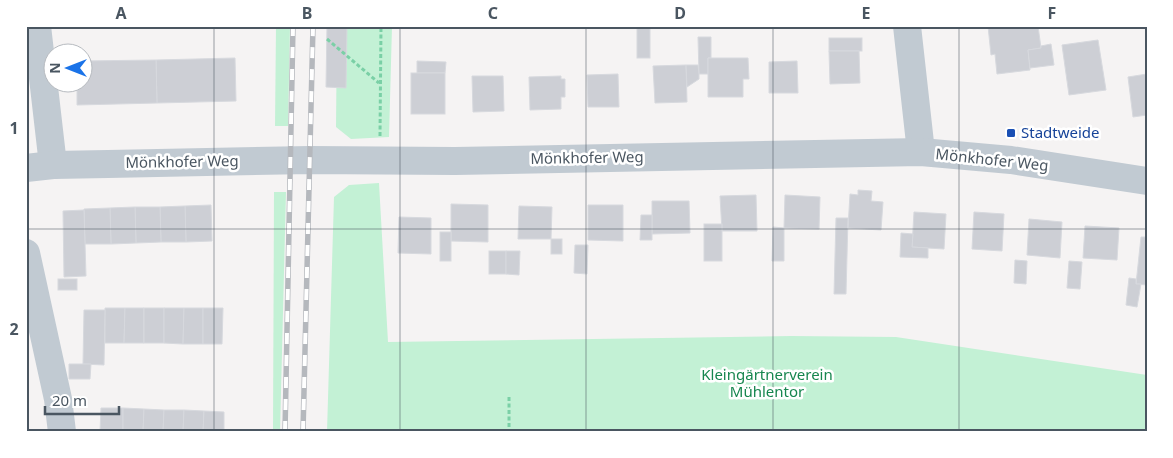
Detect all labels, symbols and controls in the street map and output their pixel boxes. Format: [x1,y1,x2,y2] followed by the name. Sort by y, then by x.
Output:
[115,2,127,24] text: A
[302,2,312,24] text: B
[488,2,498,24] text: C
[674,2,686,24] text: D
[862,2,871,24] text: E
[1048,2,1056,24] text: F
[42,42,92,92] north arrow
[45,62,64,74] text: N
[9,117,19,139] text: 1
[1021,122,1100,142] place label: Stadtweide
[1005,127,1017,139] marker: Stadtweide
[935,143,1050,175] street label: Mönkhofer Weg
[530,146,644,168] street label: Mönkhofer Weg
[125,150,239,172] street label: Mönkhofer Weg
[9,318,19,340] text: 2
[701,364,833,401] park label: Kleingärtnerverein Mühlentor
[45,383,119,415] scale bar
[52,390,87,410] text: 20 m

